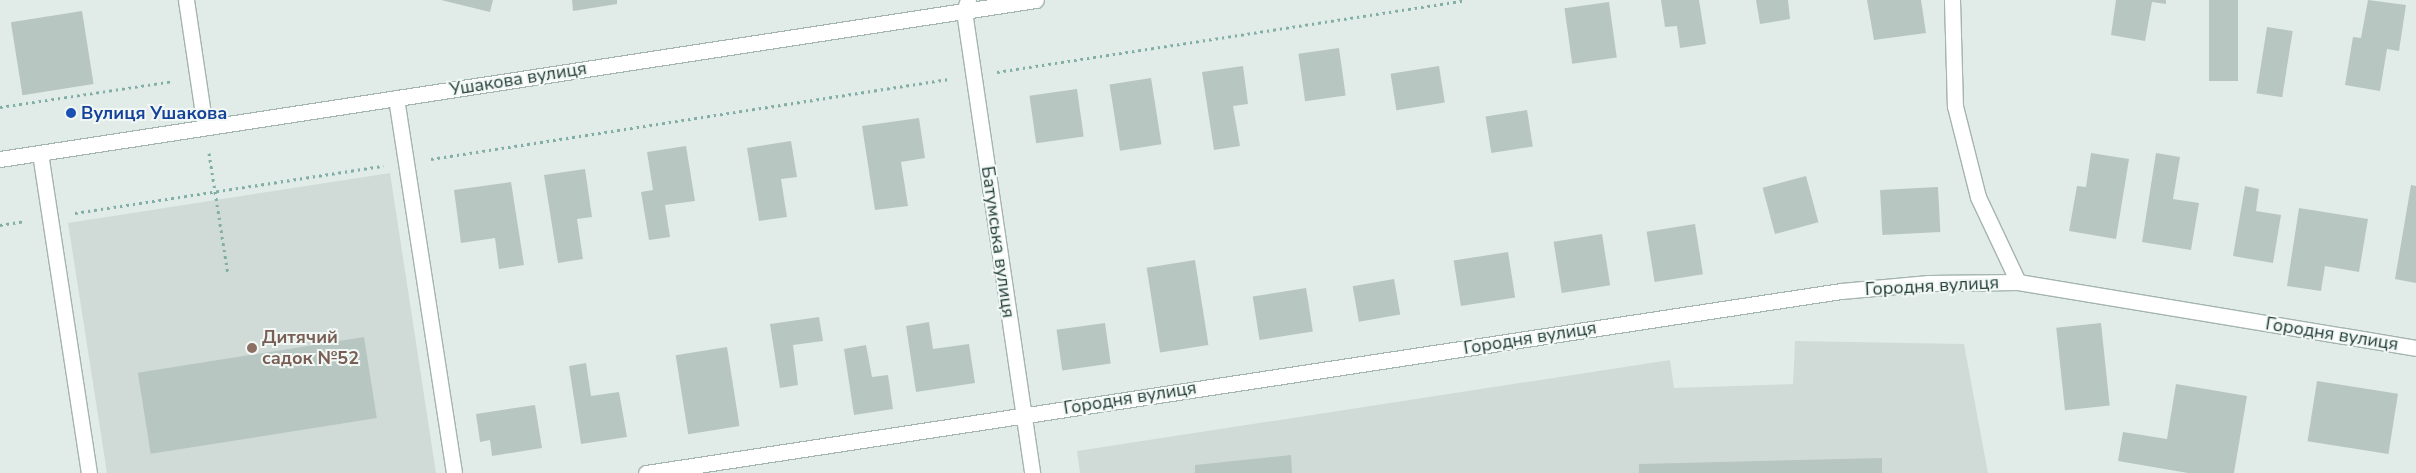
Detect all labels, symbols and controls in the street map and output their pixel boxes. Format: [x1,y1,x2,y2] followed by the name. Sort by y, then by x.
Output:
[448,57,588,101] street label: Ушакова вулиця
[81,102,227,124] place label: Вулиця Ушакова
[65,107,77,119] marker: Вулиця Ушакова
[977,165,1019,319] street label: Батумська вулиця
[1864,272,2000,300] street label: Городня вулиця
[2264,313,2400,355] street label: Городня вулиця
[1462,317,1598,359] street label: Городня вулиця
[262,327,359,369] place label: Дитячий садок №52
[246,342,258,354] marker: Дитячий садок №52
[1062,377,1198,419] street label: Городня вулиця

